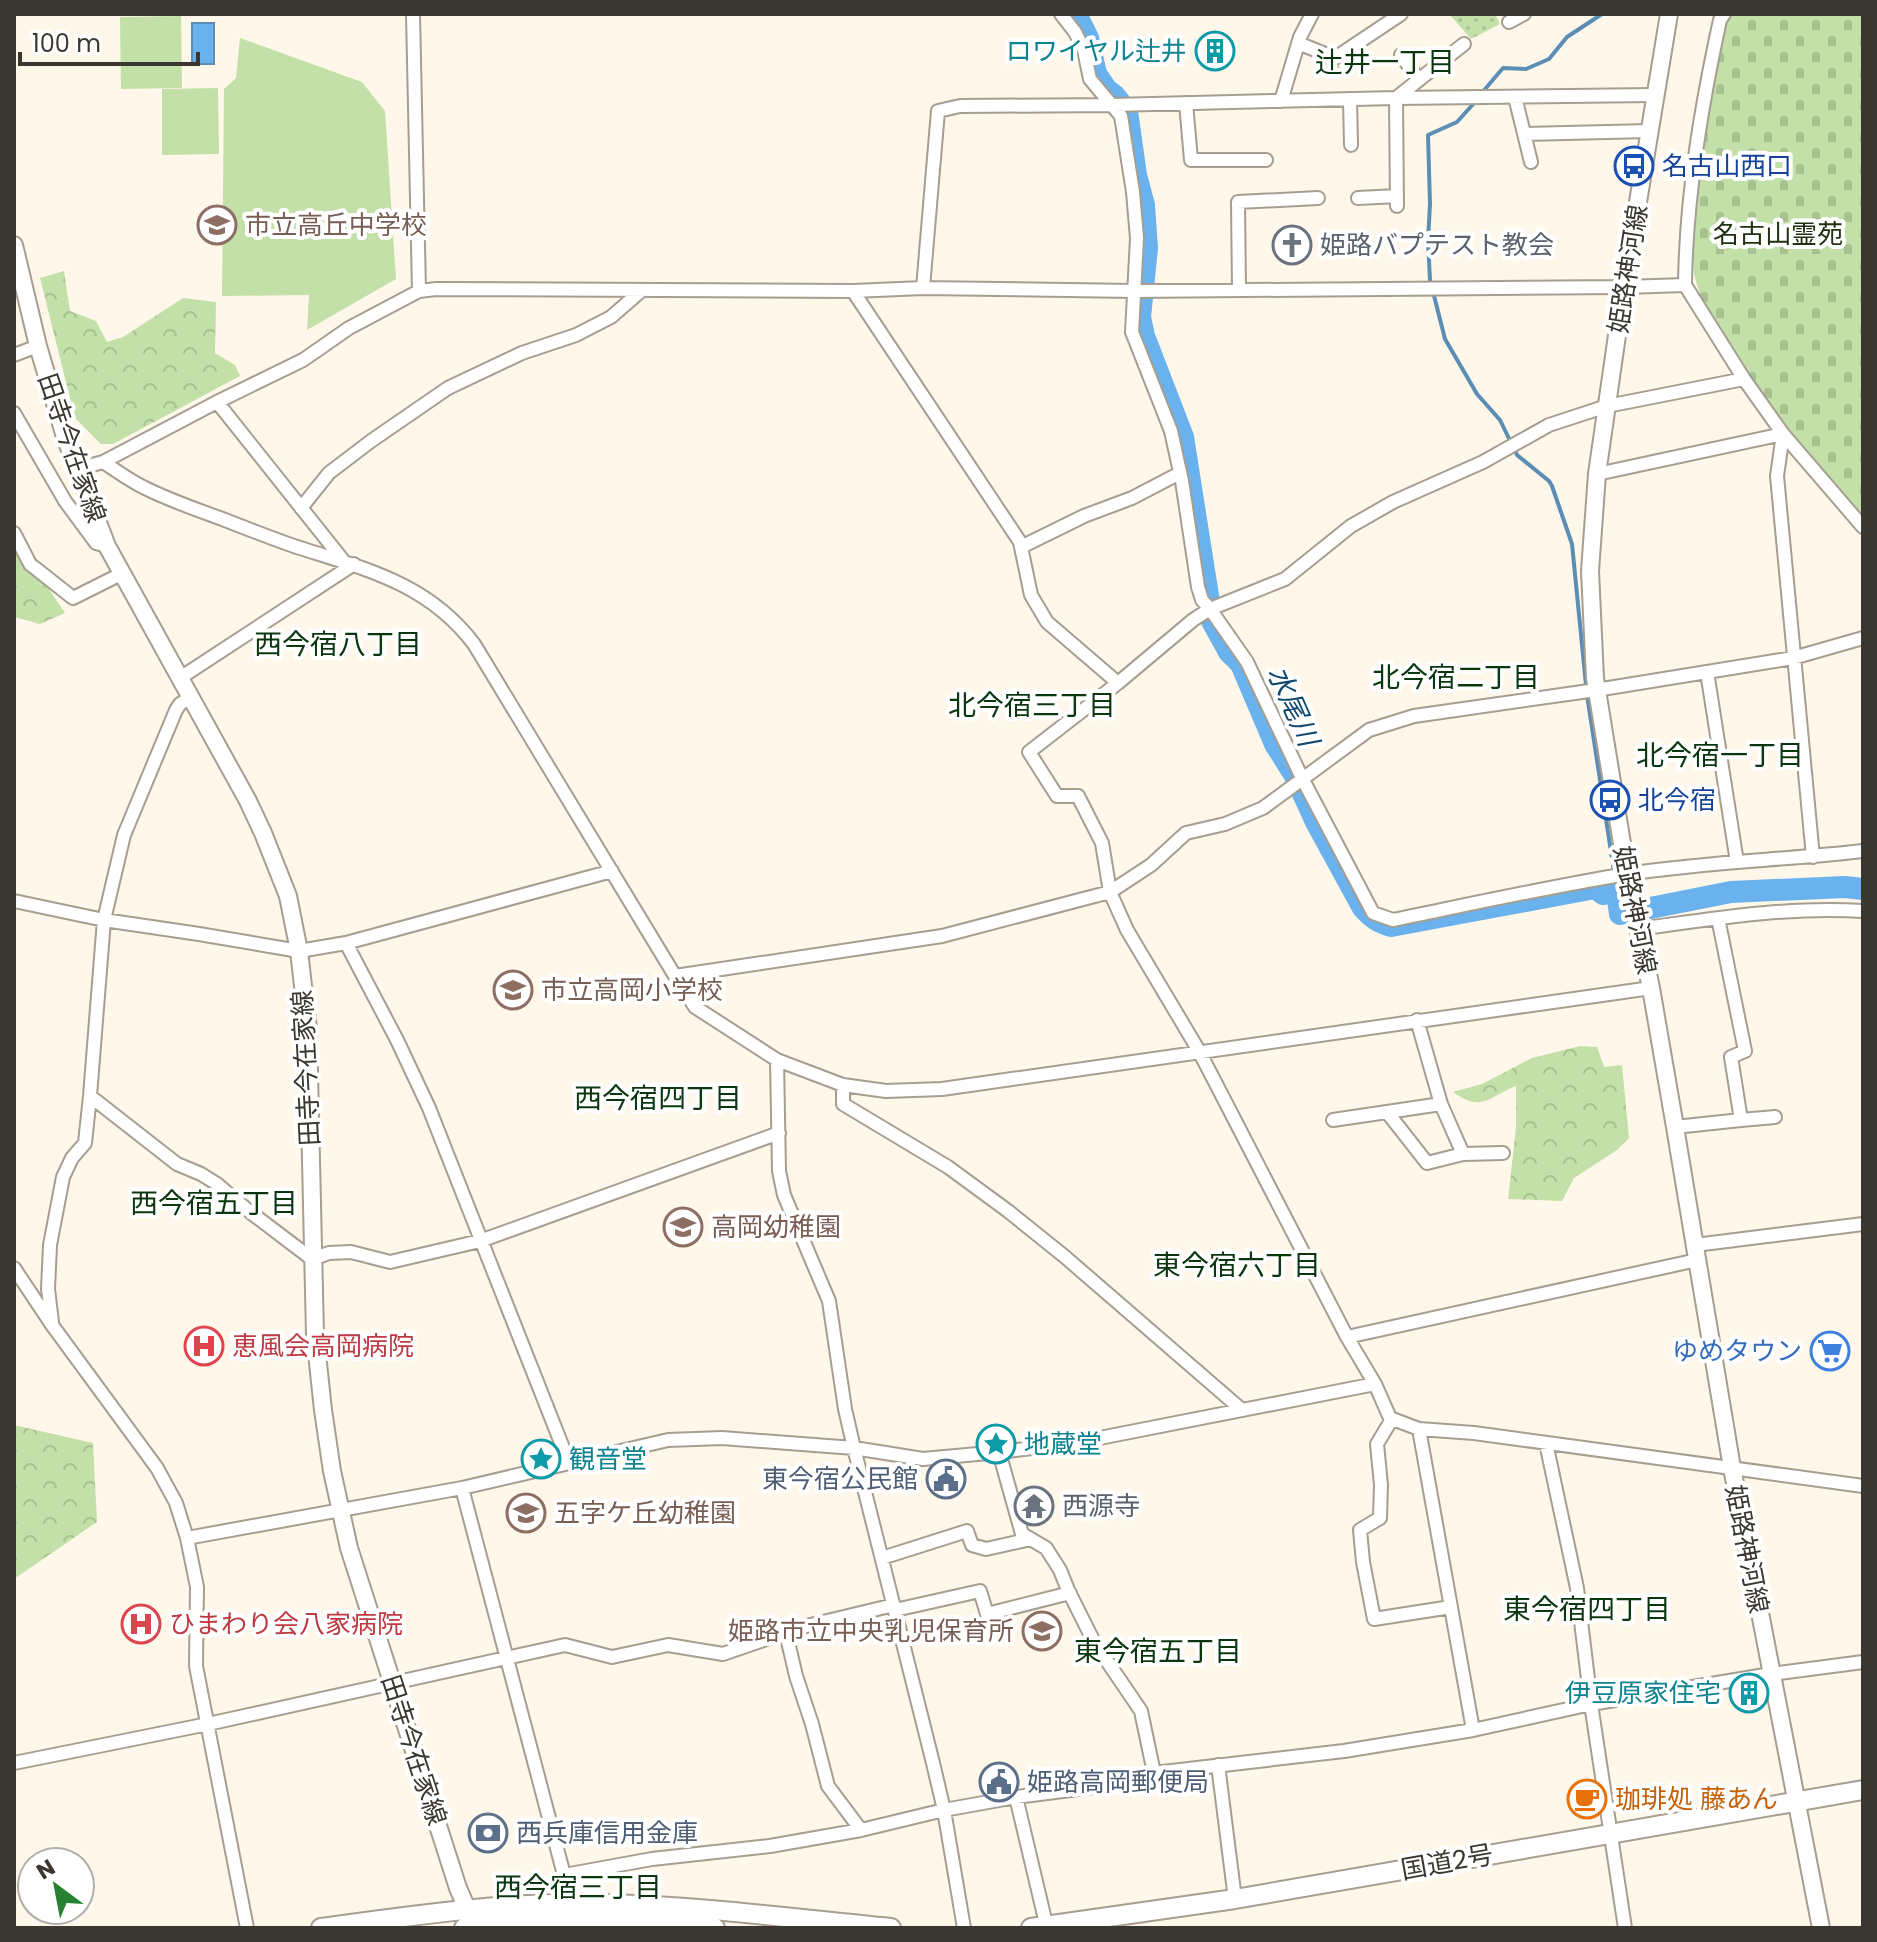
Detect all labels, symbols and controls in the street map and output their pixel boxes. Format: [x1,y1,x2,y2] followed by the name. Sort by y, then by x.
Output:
[20,16,198,66] scale bar
[32,27,101,60] text: 100 m
[1194,30,1236,72] building icon: ロワイヤル辻井
[1006,33,1187,69] place label: ロワイヤル辻井
[1315,43,1455,82] district label: 辻井一丁目
[1613,145,1655,187] bus stop icon: 名古山西口
[1662,148,1792,184] place label: 名古山西口
[1600,202,1656,336] street label: 姫路神河線
[196,204,238,246] school or university icon: 市立高丘中学校
[245,207,427,243] place label: 市立高丘中学校
[1713,216,1843,252] park label: 名古山霊苑
[1271,224,1313,266] church icon: 姫路バプテスト教会
[1320,227,1554,263] place label: 姫路バプテスト教会
[30,368,114,528] street label: 田寺今在家線
[254,625,422,664] district label: 西今宿八丁目
[1372,658,1540,697] district label: 北今宿二丁目
[1258,660,1329,755] water label: 水尾川
[948,686,1116,725] district label: 北今宿三丁目
[1636,736,1804,775] district label: 北今宿一丁目
[1589,779,1631,821] bus stop icon: 北今宿
[1638,782,1716,818] place label: 北今宿
[1605,843,1665,977] street label: 姫路神河線
[492,969,534,1011] school or university icon: 市立高岡小学校
[541,972,723,1008] place label: 市立高岡小学校
[284,989,328,1147] street label: 田寺今在家線
[574,1079,742,1118] district label: 西今宿四丁目
[130,1184,298,1223] district label: 西今宿五丁目
[662,1206,704,1248] school or university icon: 高岡幼稚園
[711,1209,841,1245] place label: 高岡幼稚園
[1153,1246,1321,1285] district label: 東今宿六丁目
[183,1325,225,1367] hospital icon: 恵風会高岡病院
[232,1328,414,1364] place label: 恵風会高岡病院
[1809,1330,1851,1372] supermarket icon: ゆめタウン
[1672,1333,1802,1369] place label: ゆめタウン
[975,1423,1017,1465] place icon: 地蔵堂
[1024,1426,1102,1462] place label: 地蔵堂
[520,1438,562,1480] place icon: 観音堂
[569,1441,647,1477] place label: 観音堂
[925,1458,967,1500] public building icon: 東今宿公民館
[762,1461,918,1497] place label: 東今宿公民館
[1717,1482,1777,1616] street label: 姫路神河線
[1013,1485,1055,1527] temple icon: 西源寺
[1062,1488,1140,1524] place label: 西源寺
[505,1492,547,1534] school or university icon: 五字ケ丘幼稚園
[554,1495,736,1531] place label: 五字ケ丘幼稚園
[1503,1590,1671,1629] district label: 東今宿四丁目
[120,1603,162,1645] hospital icon: ひまわり会八家病院
[169,1606,403,1642] place label: ひまわり会八家病院
[1021,1610,1063,1652] school or university icon: 姫路市立中央乳児保育所
[728,1613,1014,1649] place label: 姫路市立中央乳児保育所
[1074,1632,1242,1671] district label: 東今宿五丁目
[373,1670,455,1830] street label: 田寺今在家線
[1728,1672,1770,1714] building icon: 伊豆原家住宅
[1565,1675,1721,1711] place label: 伊豆原家住宅
[978,1761,1020,1803] public building icon: 姫路高岡郵便局
[1027,1764,1209,1800] place label: 姫路高岡郵便局
[1566,1778,1608,1820] cafe icon: 珈琲処 藤あん
[1615,1781,1778,1817] place label: 珈琲処 藤あん
[467,1812,509,1854] bank icon: 西兵庫信用金庫
[516,1815,698,1851] place label: 西兵庫信用金庫
[1398,1836,1496,1888] street label: 国道2号
[16,1846,96,1926] north arrow
[30,1852,61,1887] text: N
[494,1868,662,1907] district label: 西今宿三丁目

